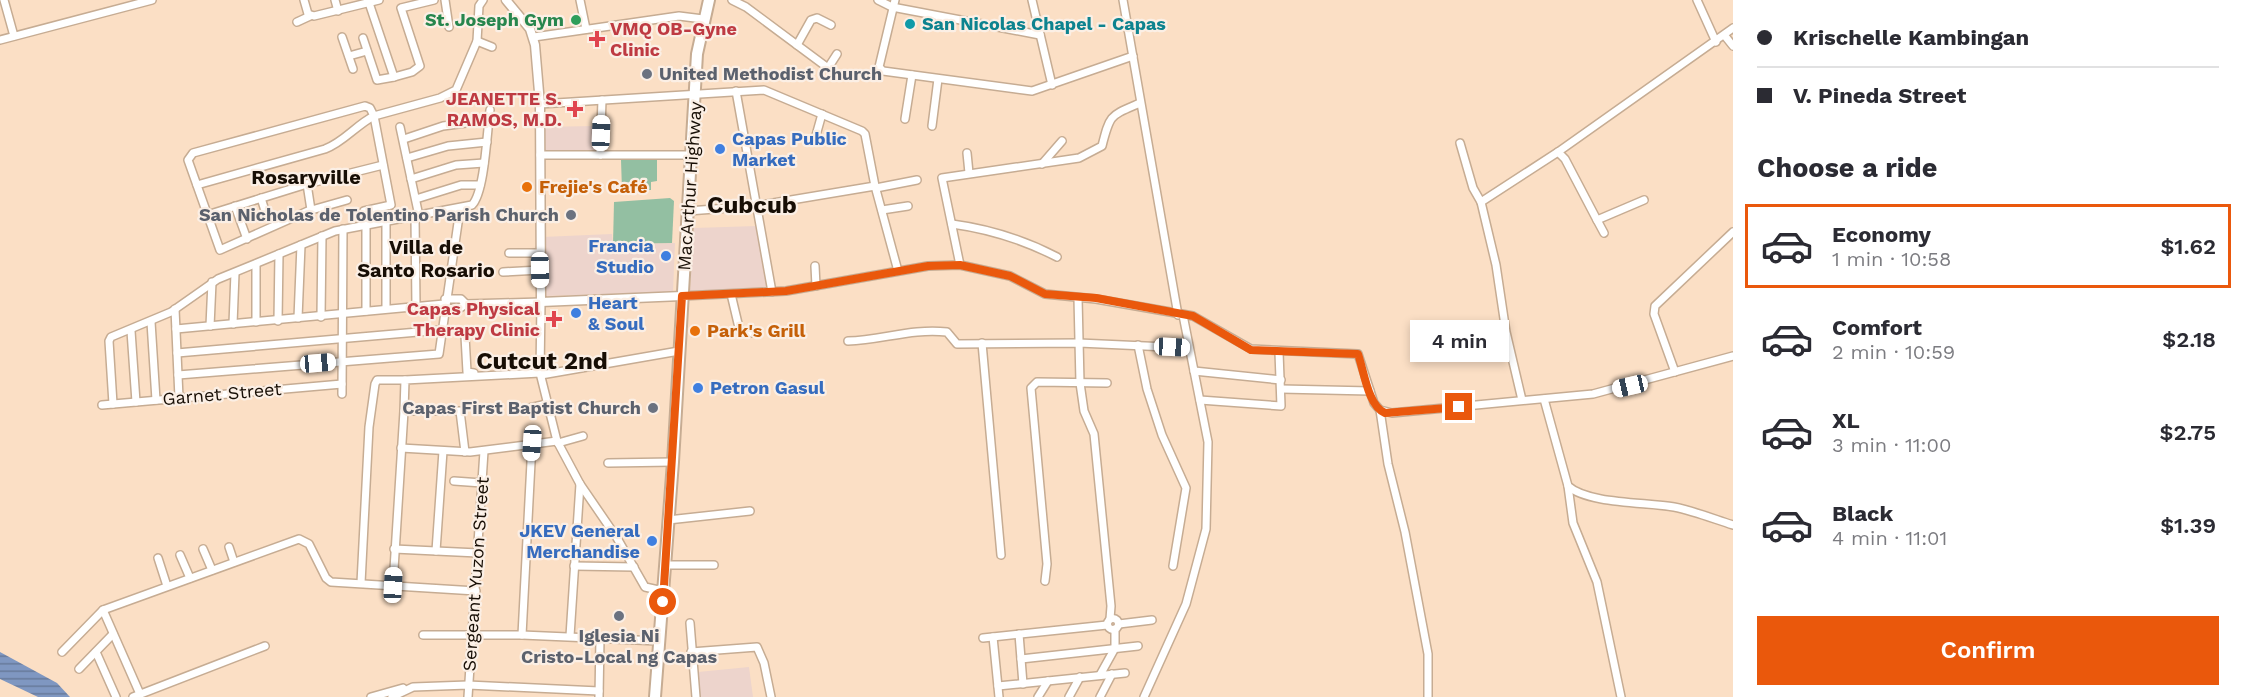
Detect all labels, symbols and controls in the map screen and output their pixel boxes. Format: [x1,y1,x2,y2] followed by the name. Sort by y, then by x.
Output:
[425,9,564,30] place label: St. Joseph Gym
[569,13,583,27] marker: St. Joseph Gym
[922,13,1166,34] place label: San Nicolas Chapel - Capas
[903,17,917,31] marker: San Nicolas Chapel - Capas
[610,18,737,60] place label: VMQ OB-Gyne Clinic
[1793,25,2029,50] text: Krischelle Kambingan
[588,30,606,48] marker: VMQ OB-Gyne Clinic
[659,63,882,84] place label: United Methodist Church
[640,67,654,81] marker: United Methodist Church
[1793,83,1966,108] text: V. Pineda Street
[446,88,562,130] place label: JEANETTE S. RAMOS, M.D.
[566,100,584,118] marker: JEANETTE S. RAMOS, M.D.
[673,100,706,271] street label: MacArthur Highway
[591,115,611,151] car
[732,128,847,170] place label: Capas Public Market
[713,142,727,156] marker: Capas Public Market
[1757,152,1937,184] text: Choose a ride
[251,165,361,189] district label: Rosaryville
[539,176,648,197] place label: Frejie's Café
[520,180,534,194] marker: Frejie's Café
[707,191,797,219] district label: Cubcub
[199,204,559,225] place label: San Nicholas de Tolentino Parish Church
[564,208,578,222] marker: San Nicholas de Tolentino Parish Church
[1760,219,1814,273] icon: car
[1832,222,1931,247] text: Economy
[2160,234,2216,259] text: $1.62
[357,235,495,282] district label: Villa de Santo Rosario
[588,235,655,277] place label: Francia Studio
[1832,247,1951,271] text: 1 min · 10:58
[659,249,673,263] marker: Francia Studio
[531,252,549,288] car
[588,292,644,334] place label: Heart & Soul
[407,298,540,340] place label: Capas Physical Therapy Clinic
[569,306,583,320] marker: Heart & Soul
[545,310,563,328] marker: Capas Physical Therapy Clinic
[1760,312,1814,366] icon: car
[1832,315,1922,340] text: Comfort
[707,320,805,341] place label: Park's Grill
[1410,320,1508,362] callout: 4 min
[688,324,702,338] marker: Park's Grill
[2162,327,2216,352] text: $2.18
[1432,329,1487,353] text: 4 min
[1154,337,1190,357] car
[1832,340,1955,364] text: 2 min · 10:59
[476,347,608,375] district label: Cutcut 2nd
[299,352,337,374] car
[1610,373,1650,399] car
[710,377,825,398] place label: Petron Gasul
[161,378,283,409] street label: Garnet Street
[691,381,705,395] marker: Petron Gasul
[1445,393,1472,420] route end
[402,397,641,418] place label: Capas First Baptist Church
[646,401,660,415] marker: Capas First Baptist Church
[1760,405,1814,459] icon: car
[1832,408,1860,433] text: XL
[2160,420,2216,445] text: $2.75
[522,424,542,462] car
[1832,433,1951,457] text: 3 min · 11:00
[458,475,493,672] street label: Sergeant Yuzon Street
[1760,498,1814,552] icon: car
[1832,501,1893,526] text: Black
[2160,513,2216,538] text: $1.39
[519,520,640,562] place label: JKEV General Merchandise
[1832,526,1947,550] text: 4 min · 11:01
[645,534,659,548] marker: JKEV General Merchandise
[383,567,403,603] car
[649,588,676,615] route start
[612,609,626,623] marker: Iglesia Ni Cristo-Local ng Capas
[1757,616,2219,685] button: Confirm
[521,625,717,667] place label: Iglesia Ni Cristo-Local ng Capas

